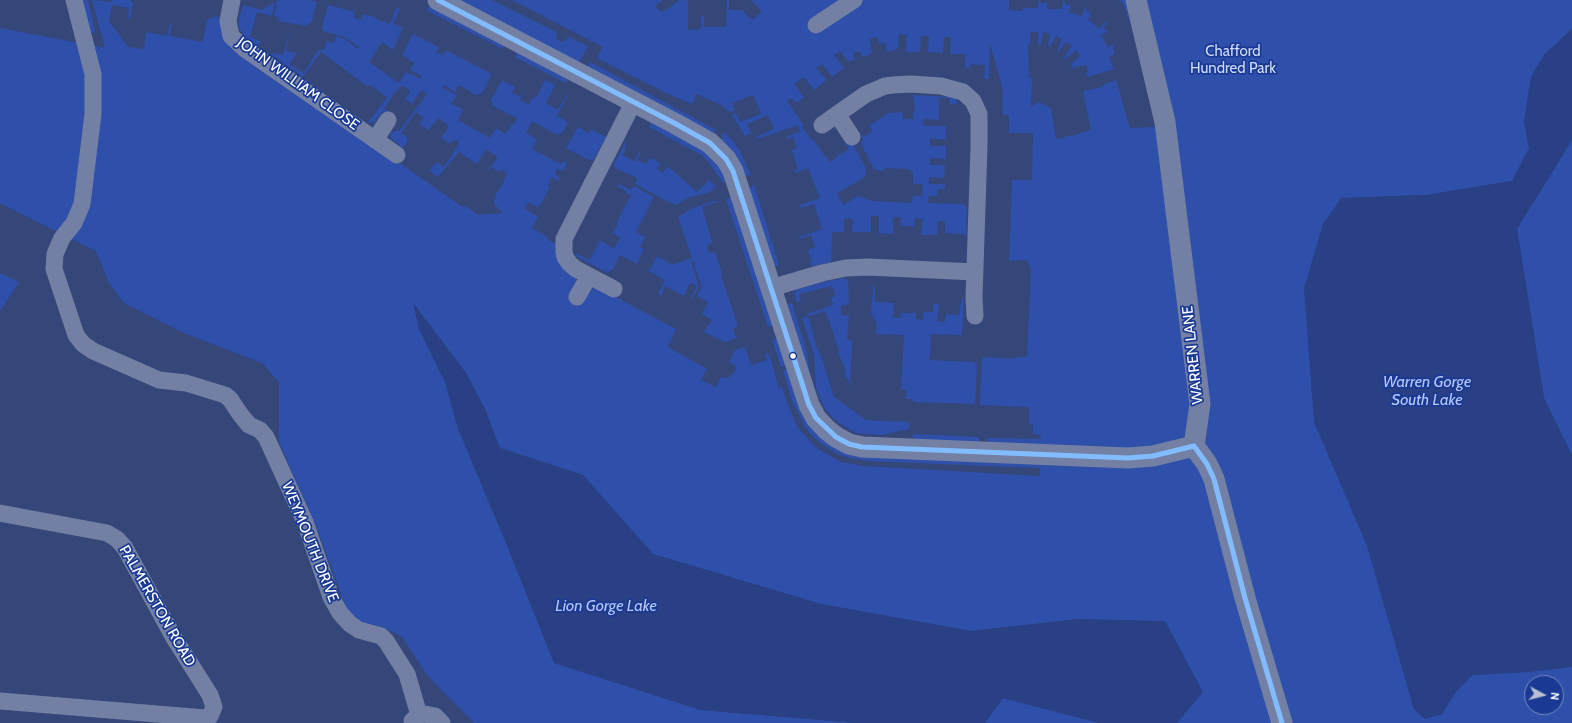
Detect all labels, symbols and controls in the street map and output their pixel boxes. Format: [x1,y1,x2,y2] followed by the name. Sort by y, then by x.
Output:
[233,34,363,134] street label: JOHN WILLIAM CLOSE
[1190,43,1276,78] park label: Chafford Hundred Park
[1179,305,1207,405] street label: WARREN LANE
[788,351,798,361] unlabelled marker
[1383,372,1471,410] water label: Warren Gorge South Lake
[278,479,342,605] street label: WEYMOUTH DRIVE
[115,542,199,670] street label: PALMERSTON ROAD
[555,596,657,616] water label: Lion Gorge Lake
[1524,675,1564,715] north arrow
[1547,692,1562,701] text: N

